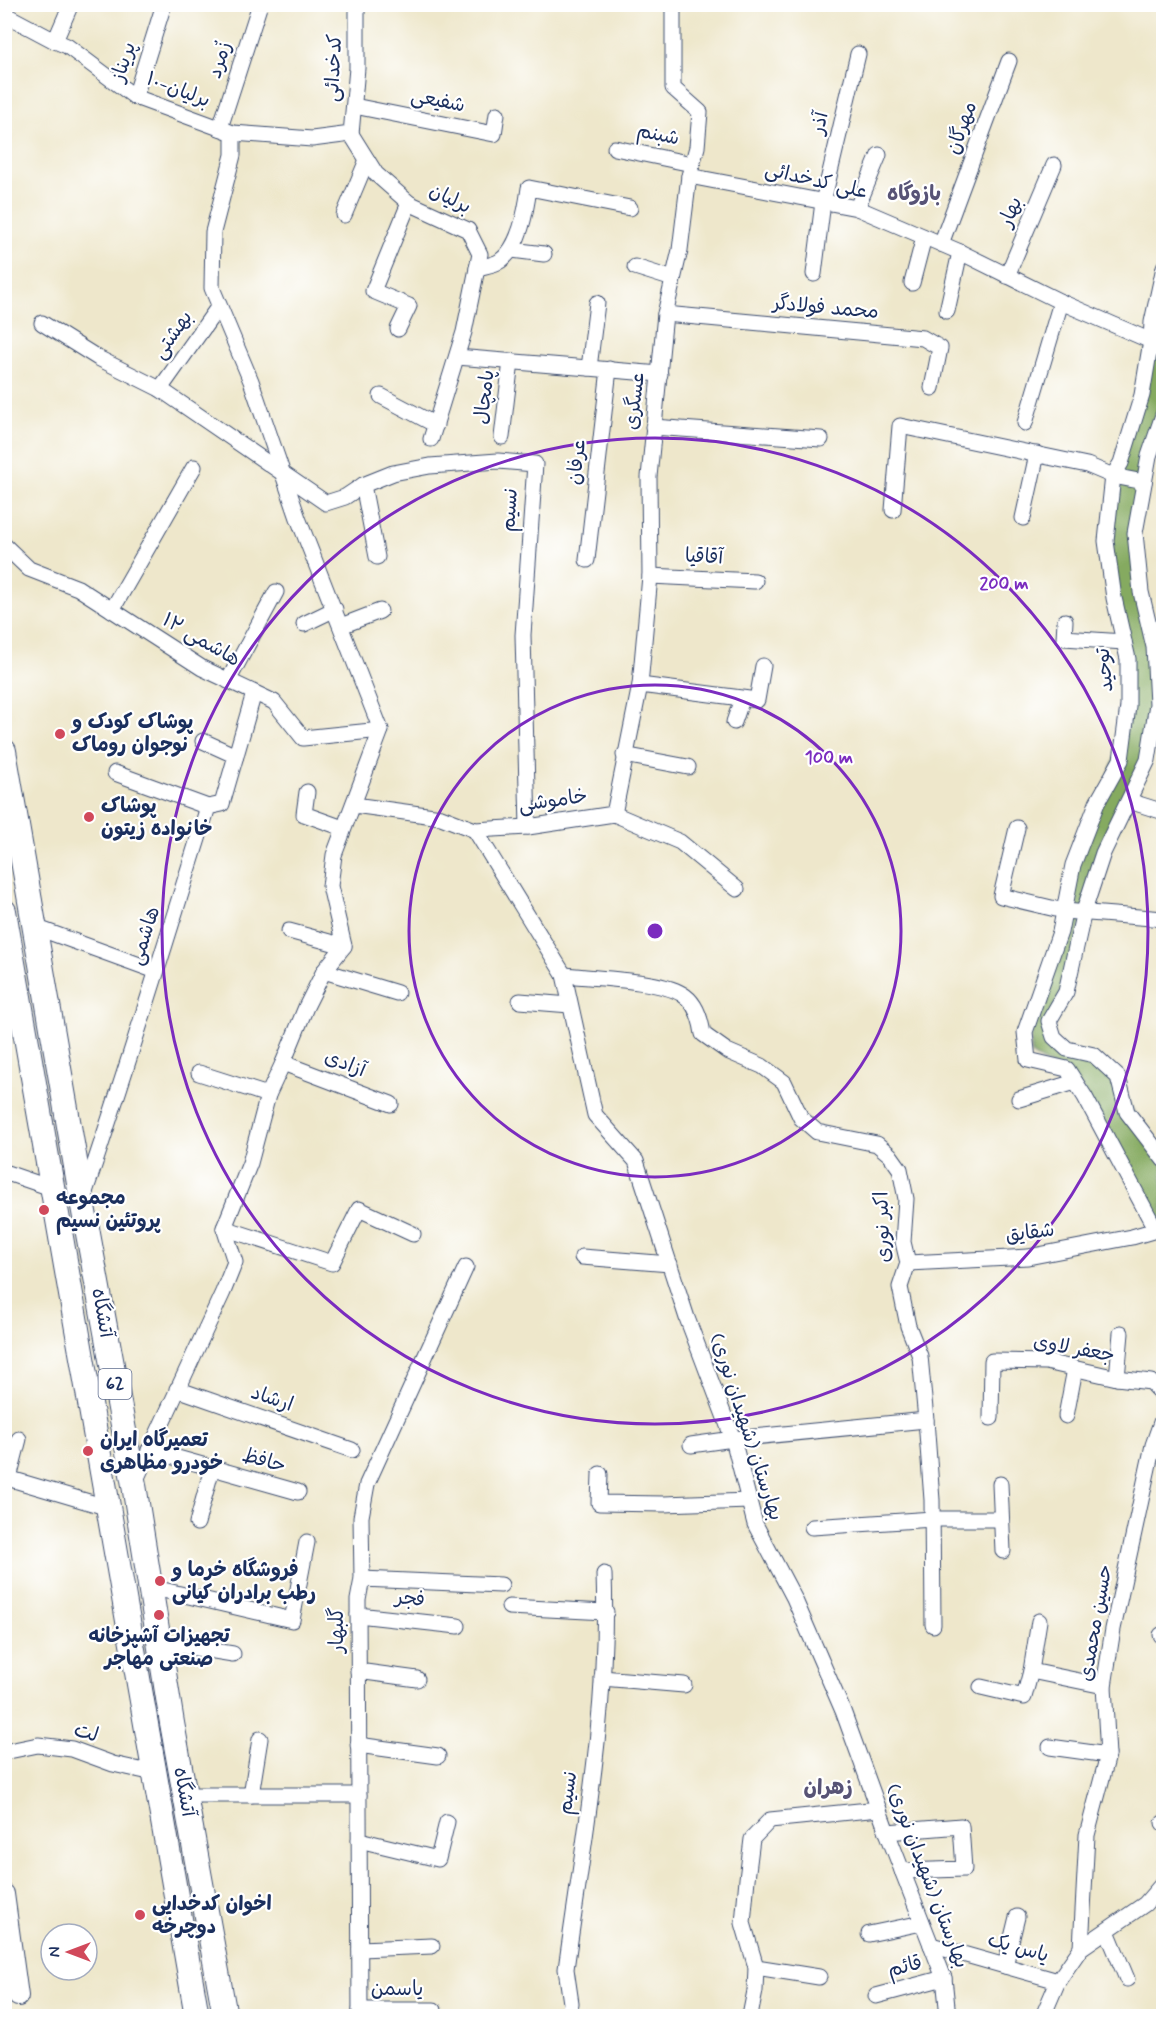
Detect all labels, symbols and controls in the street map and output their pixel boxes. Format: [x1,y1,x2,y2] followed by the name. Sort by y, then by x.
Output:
[319,33,349,103] street label: کدخدائی
[201,38,239,82] street label: زُمرد
[104,39,143,87] street label: پریناز
[142,65,214,115] street label: ۱۰-برلیان
[409,83,467,119] street label: شفیعی
[940,98,984,158] street label: مهرگان
[804,108,836,139] street label: آذر
[634,117,682,153] street label: شبنم
[762,156,870,206] street label: علی کدخدائی
[424,177,476,221] street label: برلیان
[887,180,941,208] district label: بازوگاه
[992,193,1029,233] street label: بهار
[770,290,880,326] street label: محمد فولادگر
[147,305,199,365] street label: بهشتی
[468,368,502,426] street label: پامچال
[618,371,652,431] street label: عسگری
[561,438,593,486] street label: عرفان
[495,487,525,533] street label: نسیم
[684,543,725,572] street label: آقاقیا
[979,572,1029,596] text: 200 m
[157,607,245,673] street label: ۱۲ هاشمی
[1090,647,1120,693] street label: توحید
[70,709,194,759] place label: پوشاک کودک و نوجوان روماک
[53,727,67,741] marker: پوشاک کودک و نوجوان روماک
[805,746,853,770] text: 100 m
[517,783,589,819] street label: خاموشی
[101,793,212,843] place label: پوشاک خانواده زیتون
[82,810,96,824] marker: پوشاک خانواده زیتون
[123,903,167,969] street label: هاشمی
[645,921,665,941] centre of rings
[320,1044,371,1085] street label: آزادی
[56,1185,161,1235] place label: مجموعه پروتئین نسیم
[868,1191,898,1263] street label: اکبر نوری
[37,1203,51,1217] marker: مجموعه پروتئین نسیم
[1004,1217,1056,1249] street label: شقایق
[84,1286,120,1341] street label: آتشگاه
[1031,1329,1117,1369] street label: جعفر لاوی
[703,1330,789,1524] street label: بهارستان (شهیدان نوری)
[98,1369,132,1399] road number: 62
[247,1379,297,1419] street label: ارشاد
[100,1427,223,1477] place label: تعمیرگاه ایران خودرو مظاهری
[239,1442,289,1480] street label: حافظ
[81,1444,95,1458] marker: تعمیرگاه ایران خودرو مظاهری
[170,1557,316,1607] place label: فروشگاه خرما و رطب برادران کیانی
[1072,1562,1120,1684] street label: حسین محمدی
[153,1574,167,1588] marker: فروشگاه خرما و رطب برادران کیانی
[392,1584,426,1614] street label: فجر
[324,1607,351,1655] street label: گلبهار
[152,1608,166,1622] marker: تجهیزات آشپزخانه صنعتی مهاجر
[88,1623,231,1673] place label: تجهیزات آشپزخانه صنعتی مهاجر
[70,1717,102,1749] street label: لت
[166,1765,202,1820] street label: آتشگاه
[552,1770,584,1816] street label: نسیم
[803,1774,853,1802] district label: زهران
[879,1780,975,1972] street label: بهارستان (شهیدان نوری)
[152,1891,272,1941] place label: اخوان کدخدایی دوچرخه
[133,1908,147,1922] marker: اخوان کدخدایی دوچرخه
[39,1922,99,1982] north arrow
[984,1926,1052,1970] street label: یاس یک
[45,1947,66,1957] text: N
[885,1949,925,1985] street label: قائم
[371,1976,423,2003] street label: یاسمن

